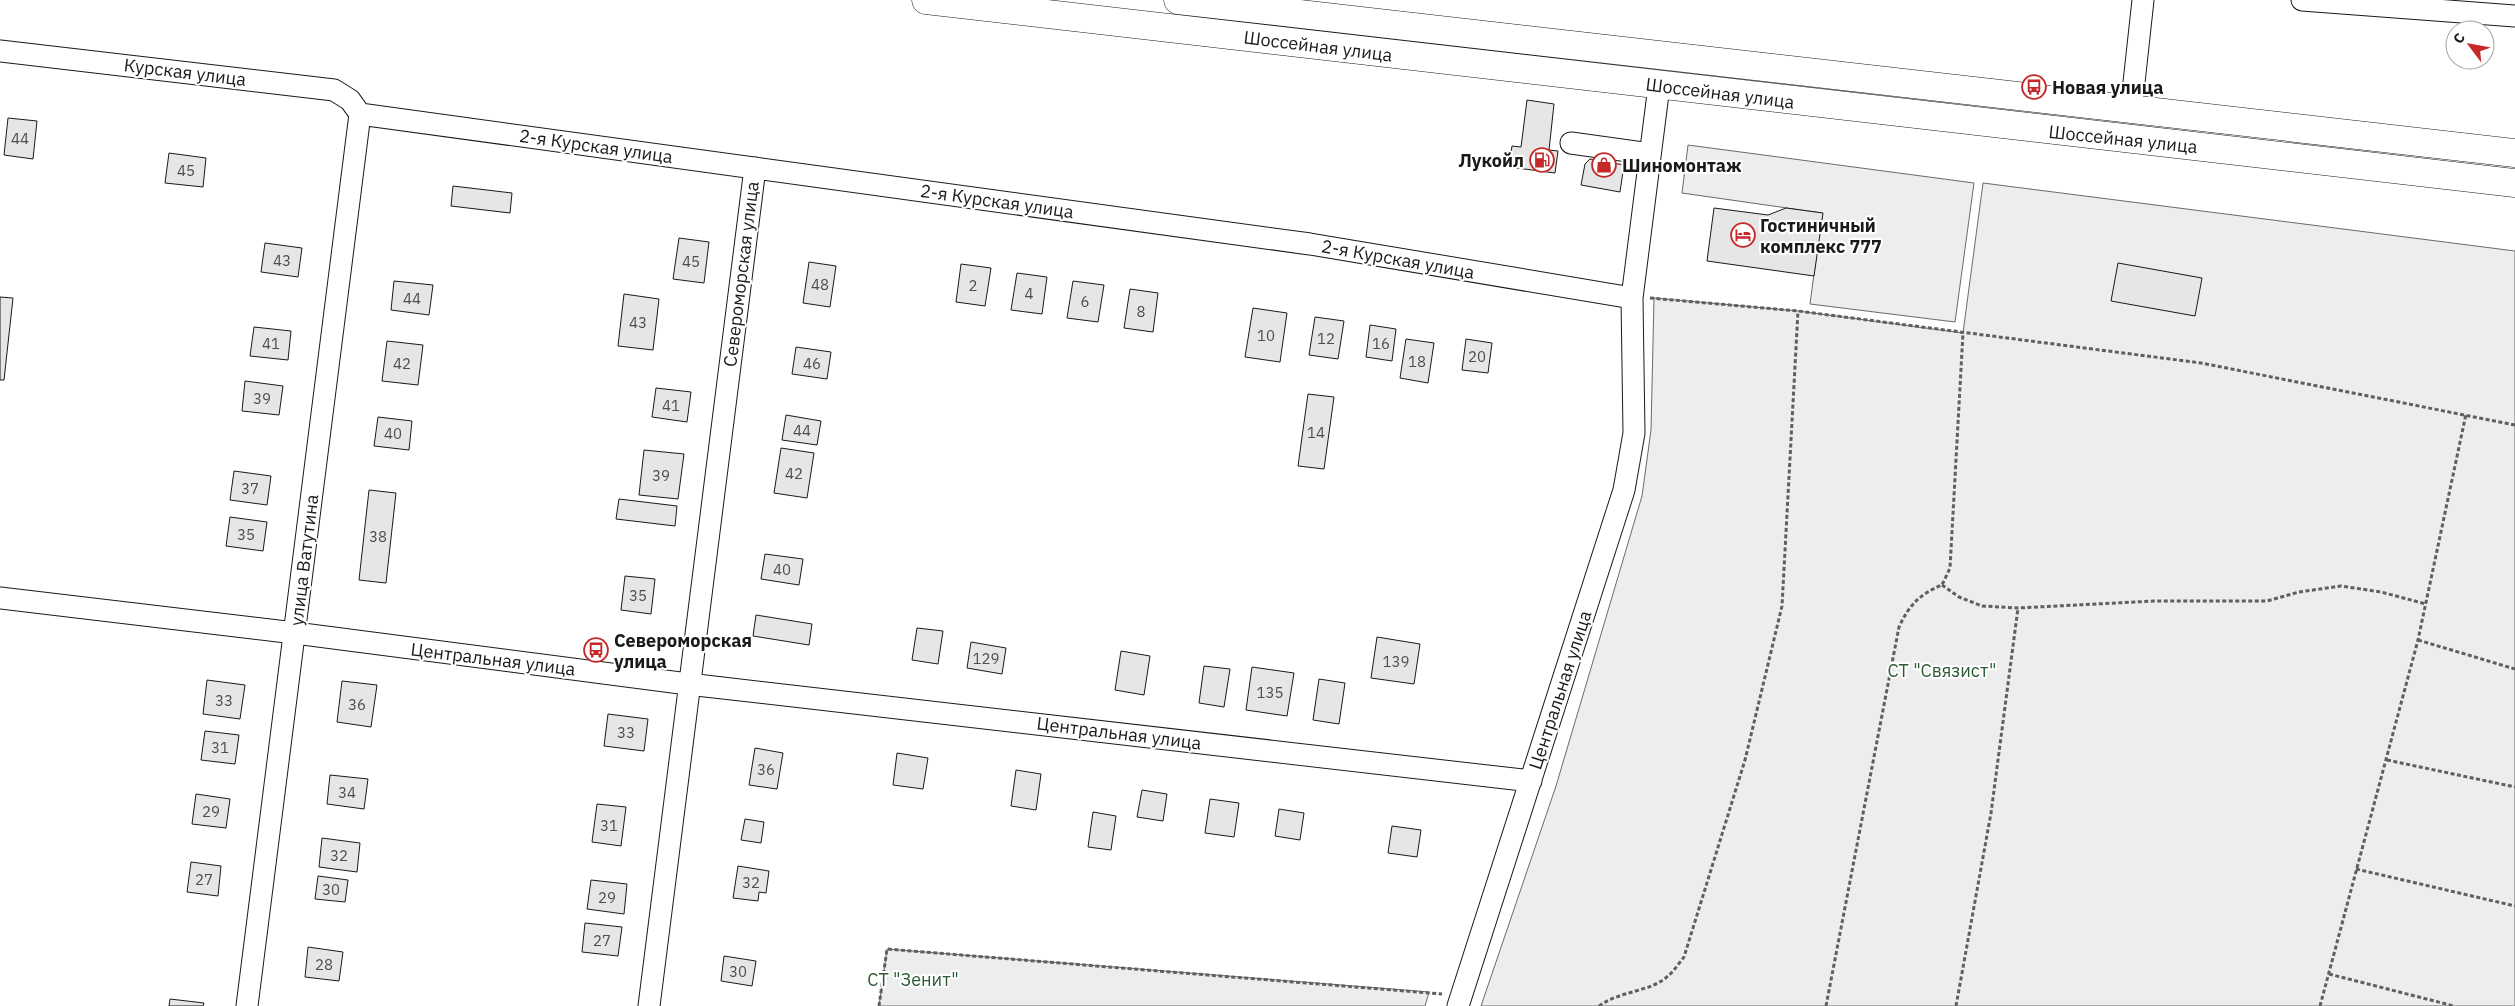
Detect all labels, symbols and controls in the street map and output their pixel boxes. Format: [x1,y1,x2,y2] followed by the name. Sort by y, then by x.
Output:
[2445,20,2495,70] north arrow
[1242,25,1394,67] street label: Шоссейная улица
[2449,29,2469,47] text: С
[123,53,248,91] street label: Курская улица
[1644,72,1796,114] street label: Шоссейная улица
[2021,74,2047,100] bus stop icon: Новая улица
[2052,76,2163,99] place label: Новая улица
[2047,120,2199,158] street label: Шоссейная улица
[518,124,675,168] street label: 2-я Курская улица
[11,129,29,148] house number: 44
[1529,147,1555,173] fuel station icon: Лукойл
[1458,149,1524,172] place label: Лукойл
[1591,152,1617,178] shop icon: Шиномонтаж
[1622,154,1742,177] place label: Шиномонтаж
[177,161,195,180] house number: 45
[919,179,1076,223] street label: 2-я Курская улица
[718,180,764,368] street label: Североморская улица
[1760,214,1882,258] place label: Гостиничный комплекс 777
[1730,222,1756,248] hotel icon: Гостиничный комплекс 777
[1320,234,1477,284] street label: 2-я Курская улица
[273,251,291,270] house number: 43
[682,252,700,271] house number: 45
[811,275,829,294] house number: 48
[968,276,978,295] house number: 2
[1024,284,1034,303] house number: 4
[403,289,421,308] house number: 44
[1080,292,1090,311] house number: 6
[1136,302,1146,321] house number: 8
[629,313,647,332] house number: 43
[1257,326,1275,345] house number: 10
[1317,329,1335,348] house number: 12
[262,334,280,353] house number: 41
[1372,334,1390,353] house number: 16
[1468,347,1486,366] house number: 20
[1408,352,1426,371] house number: 18
[393,354,411,373] house number: 42
[803,354,821,373] house number: 46
[253,389,271,408] house number: 39
[662,396,680,415] house number: 41
[793,421,811,440] house number: 44
[1307,423,1325,442] house number: 14
[384,424,402,443] house number: 40
[785,464,803,483] house number: 42
[652,466,670,485] house number: 39
[241,479,259,498] house number: 37
[285,493,324,627] street label: улица Ватутина
[237,525,255,544] house number: 35
[369,527,387,546] house number: 38
[773,560,791,579] house number: 40
[629,586,647,605] house number: 35
[1523,607,1597,772] street label: Центральная улица
[614,629,752,673] place label: Североморская улица
[409,637,577,681] street label: Центральная улица
[583,637,609,663] bus stop icon: Североморская улица
[972,649,1000,668] house number: 129
[1382,652,1410,671] house number: 139
[1888,659,1996,682] park label: СТ "Связист"
[1256,683,1284,702] house number: 135
[215,691,233,710] house number: 33
[348,695,366,714] house number: 36
[1035,711,1203,755] street label: Центральная улица
[617,723,635,742] house number: 33
[211,738,229,757] house number: 31
[757,760,775,779] house number: 36
[338,783,356,802] house number: 34
[202,802,220,821] house number: 29
[600,816,618,835] house number: 31
[330,846,348,865] house number: 32
[195,870,213,889] house number: 27
[742,873,760,892] house number: 32
[322,880,340,899] house number: 30
[598,888,616,907] house number: 29
[593,931,611,950] house number: 27
[315,955,333,974] house number: 28
[729,962,747,981] house number: 30
[867,968,959,991] park label: СТ "Зенит"

